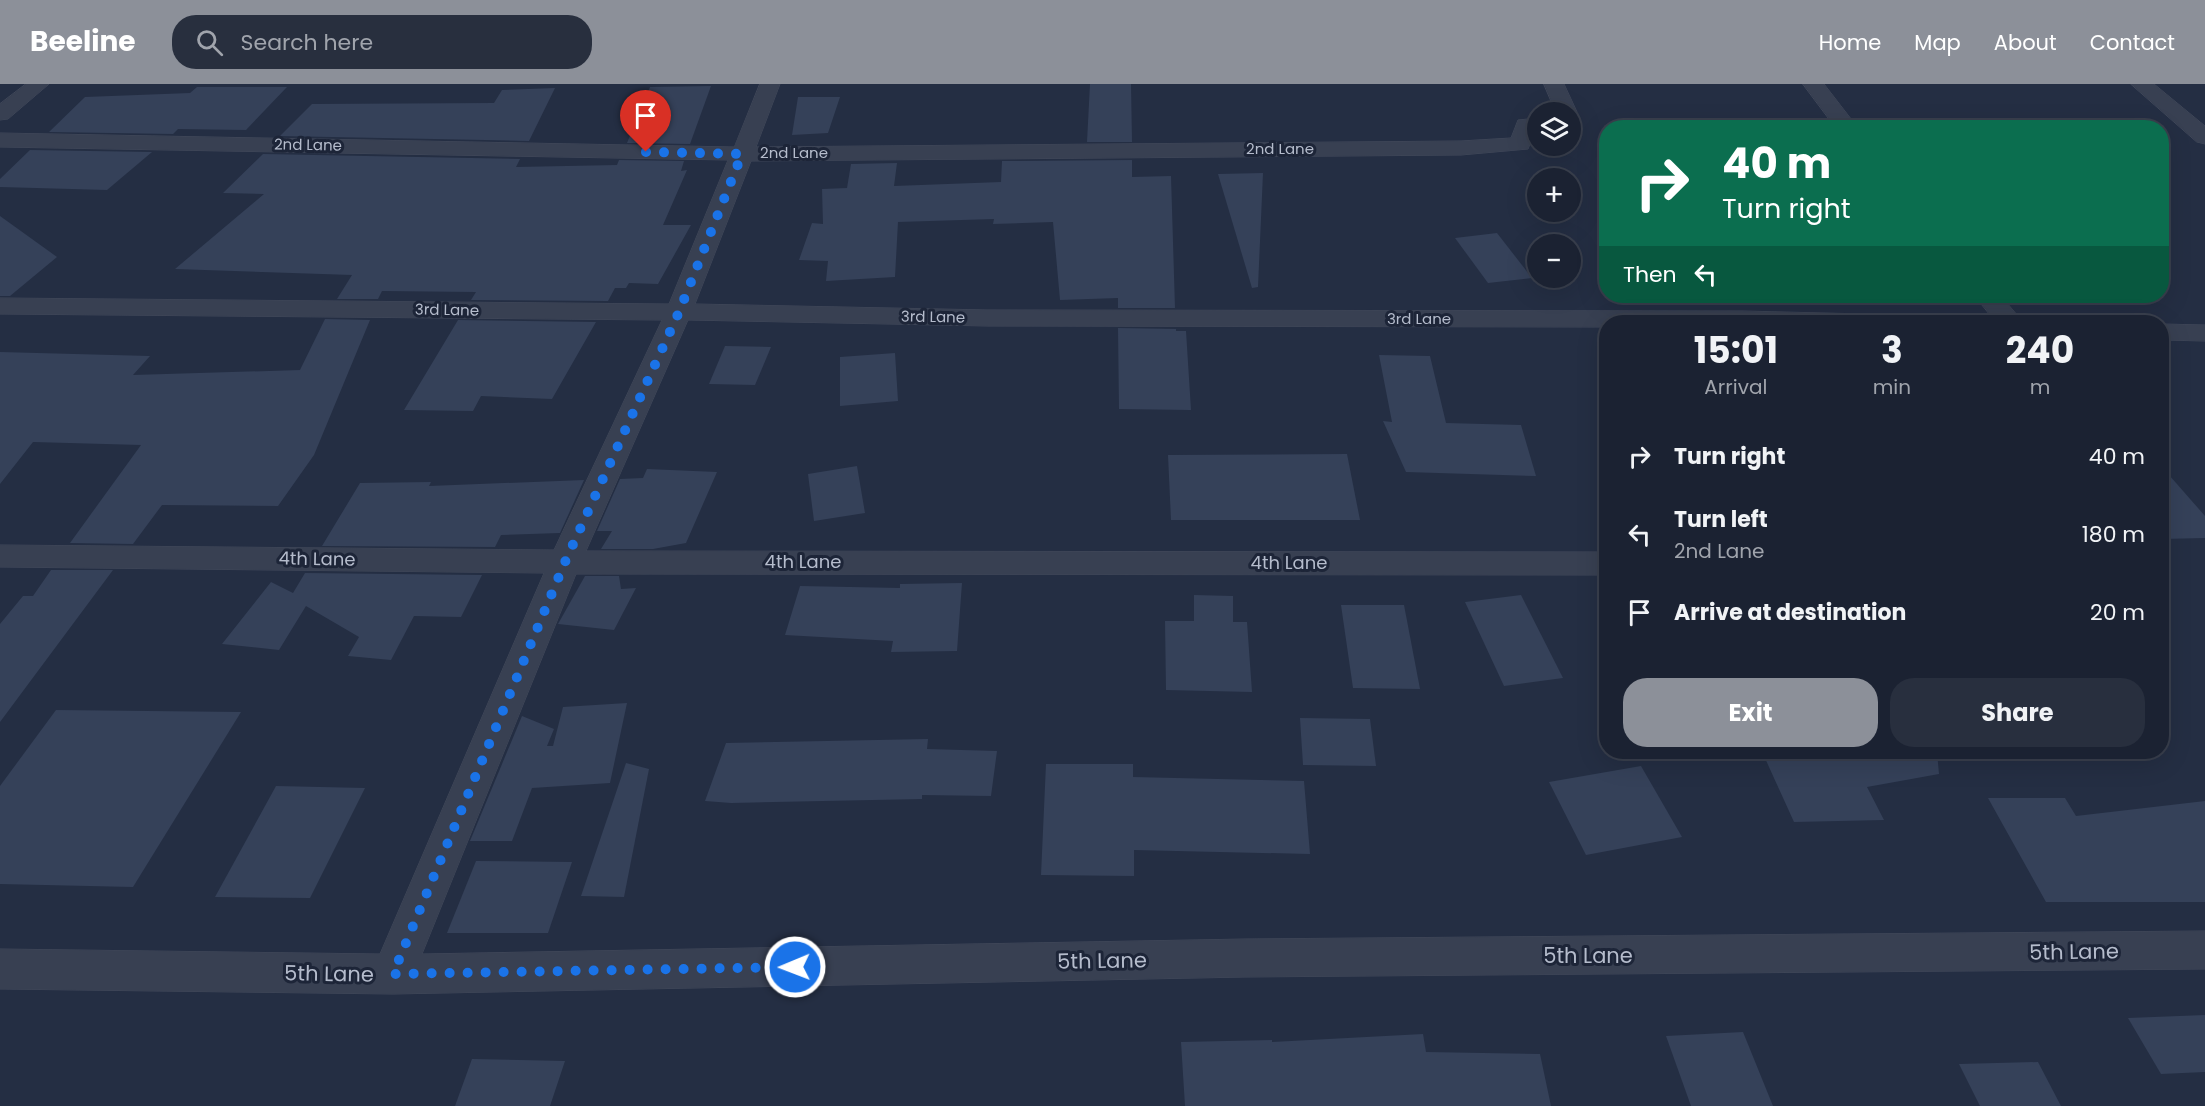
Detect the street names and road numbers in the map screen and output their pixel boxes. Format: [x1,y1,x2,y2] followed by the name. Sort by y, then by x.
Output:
[274,133,342,156] street label: 2nd Lane
[1246,138,1314,159] street label: 2nd Lane
[760,142,828,163] street label: 2nd Lane
[415,298,479,321] street label: 3rd Lane
[901,305,965,328] street label: 3rd Lane
[1387,308,1451,329] street label: 3rd Lane
[278,545,356,572] street label: 4th Lane
[765,549,841,574] street label: 4th Lane
[1251,550,1327,575] street label: 4th Lane
[2029,936,2119,967] street label: 5th Lane
[1543,941,1633,970] street label: 5th Lane
[1057,945,1147,976] street label: 5th Lane
[284,958,374,989] street label: 5th Lane

